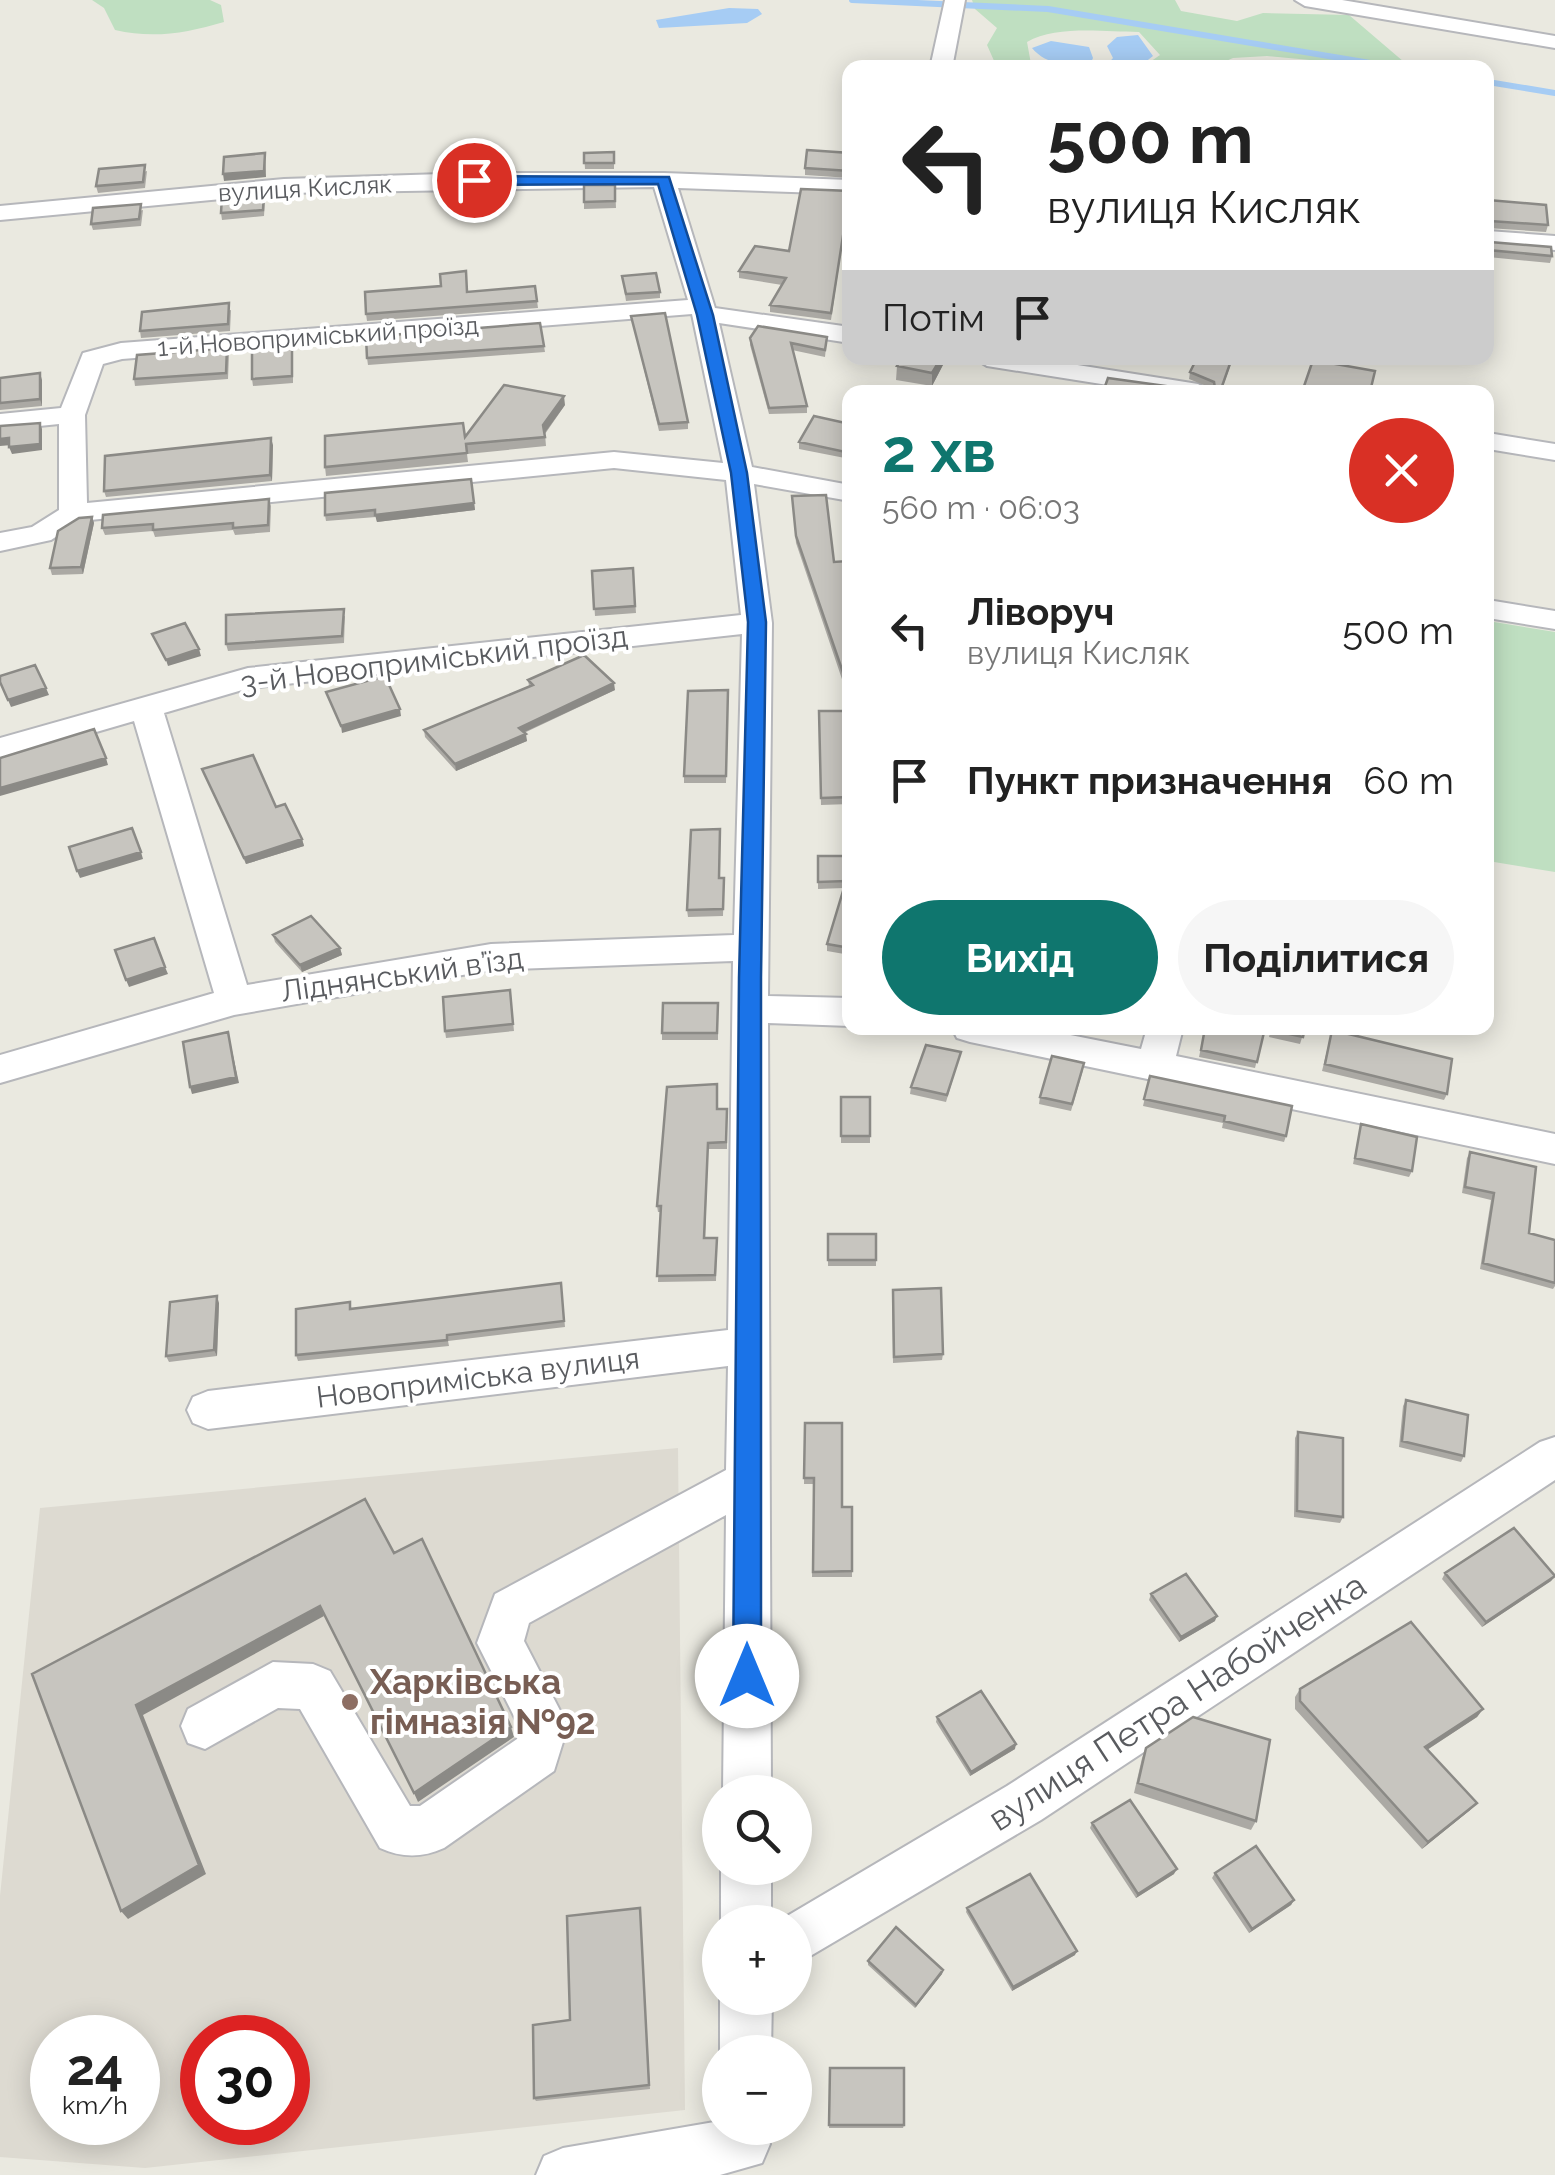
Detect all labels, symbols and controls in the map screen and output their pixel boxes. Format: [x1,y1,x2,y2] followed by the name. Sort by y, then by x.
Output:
[1047,97,1254,179] text: 500 m
[882,100,1012,230] icon: left
[432,138,517,223] pin
[447,153,502,208] icon: arrive
[217,168,393,208] street label: вулиця Кисляк
[1047,181,1361,234] text: вулиця Кисляк
[1005,290,1060,345] icon: arrive
[882,295,985,340] text: Потім
[156,310,480,362] street label: 1-й Новоприміський проїзд
[882,416,996,486] text: 2 хв
[1349,418,1454,523] button: close
[882,489,1080,526] text: 560 m · 06:03
[967,589,1114,634] text: Ліворуч
[882,603,937,658] icon: left
[1342,608,1454,653] text: 500 m
[238,618,630,701] street label: 3-й Новоприміський проїзд
[967,634,1190,671] text: вулиця Кисляк
[882,753,937,808] icon: arrive
[967,758,1332,803] text: Пункт призначення
[1363,758,1454,803] text: 60 m
[882,900,1158,1015] button: Вихід
[1178,900,1454,1015] button: Поділитися
[278,940,525,1009] street label: Ліднянський в’їзд
[314,1340,642,1415] street label: Новоприміська вулиця
[980,1564,1373,1839] street label: вулиця Петра Набойченка
[695,1624,799,1728] position arrow
[369,1661,596,1742] place label: Харківська гімназія №92
[339,1691,361,1713] marker: Харківська гімназія №92
[702,1775,812,2145] map controls
[702,1775,812,1885] button: search
[702,1905,812,2015] button: +
[180,2015,310,2145] speed limit sign: 30
[702,2035,812,2145] button: −
[67,2038,123,2097] text: 24
[62,2090,128,2120] text: km/h

